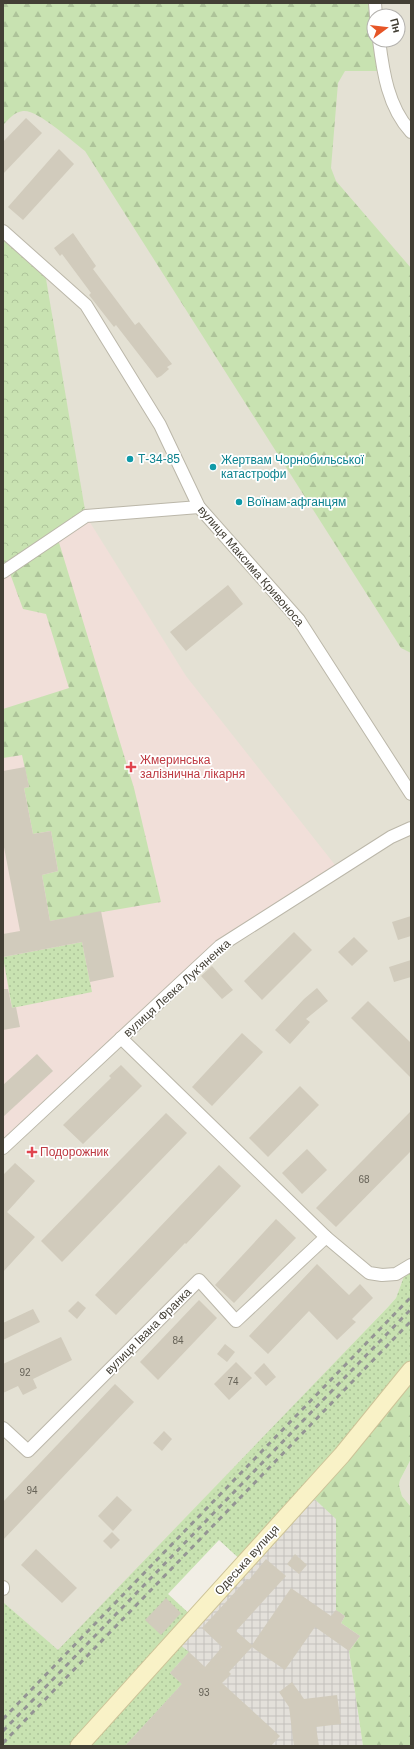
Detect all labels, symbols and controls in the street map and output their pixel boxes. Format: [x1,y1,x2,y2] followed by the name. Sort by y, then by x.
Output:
[366,8,406,48] north arrow
[388,17,403,34] text: Пн
[138,452,180,466] place label: Т-34-85
[221,453,365,481] place label: Жертвам Чорнобильської катастрофи
[125,454,135,464] marker: Т-34-85
[208,462,218,472] marker: Жертвам Чорнобильської катастрофи
[247,495,346,509] place label: Воїнам-афганцям
[234,497,244,507] marker: Воїнам-афганцям
[195,503,307,629] street label: вулиця Максима Кривоноса
[140,753,245,781] place label: Жмеринська залізнична лікарня
[125,761,137,773] marker: Жмеринська залізнична лікарня
[121,936,234,1040] street label: вулиця Левка Лук'яненка
[40,1145,109,1159] place label: Подорожник
[27,1147,37,1157] marker: Подорожник
[358,1174,370,1185] house number: 68
[102,1285,194,1377] street label: вулиця Івана Франка
[172,1335,184,1346] house number: 84
[19,1367,31,1378] house number: 92
[227,1376,239,1387] house number: 74
[26,1485,38,1496] house number: 94
[212,1522,282,1598] street label: Одеська вулиця
[198,1687,210,1698] house number: 93

